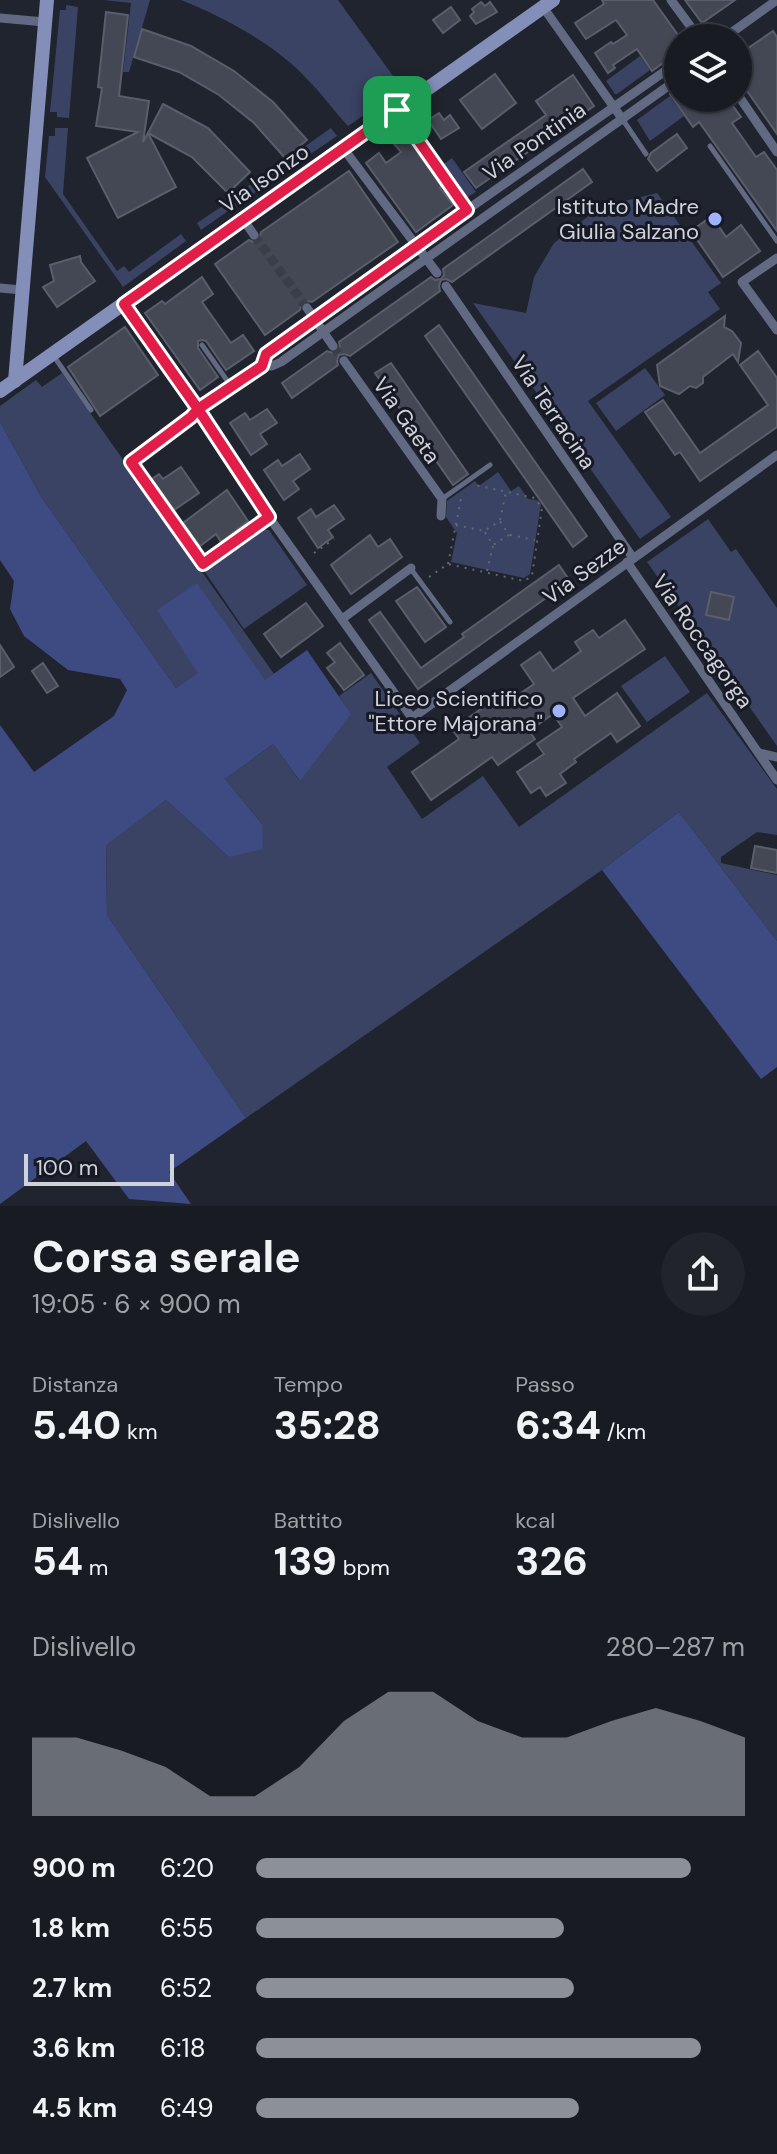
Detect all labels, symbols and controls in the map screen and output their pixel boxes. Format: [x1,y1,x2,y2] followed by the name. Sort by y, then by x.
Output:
[664,24,752,112] map controls
[664,24,752,112] button: layers
[363,76,431,144] pin
[375,88,419,132] icon: arrive
[477,95,592,188] street label: Via Pontinia
[214,137,315,220] street label: Via Isonzo
[556,192,699,246] place label: Istituto Madre Giulia Salzano
[706,210,724,228] marker: Istituto Madre Giulia Salzano
[505,350,602,475] street label: Via Terracina
[366,371,447,469] street label: Via Gaeta
[537,532,632,611] street label: Via Sezze
[646,568,760,714] street label: Via Roccagorga
[368,684,543,738] place label: Liceo Scientifico "Ettore Majorana"
[550,702,568,720] marker: Liceo Scientifico "Ettore Majorana"
[24,1150,174,1186] scale bar
[36,1153,98,1182] text: 100 m
[32,1228,301,1286] text: Corsa serale
[661,1232,745,1316] button: share
[32,1287,241,1321] text: 19:05 · 6 × 900 m
[32,1370,118,1399] text: Distanza
[274,1370,343,1399] text: Tempo
[515,1370,575,1399] text: Passo
[32,1399,121,1451] text: 5.40
[274,1399,381,1451] text: 35:28
[515,1399,601,1451] text: 6:34
[121,1417,158,1446] text: km
[601,1417,646,1446] text: /km
[32,1506,120,1535] text: Dislivello
[274,1506,342,1535] text: Battito
[515,1506,555,1535] text: kcal
[32,1535,83,1587] text: 54
[274,1535,337,1587] text: 139
[515,1535,588,1587] text: 326
[83,1553,108,1582] text: m
[337,1553,390,1582] text: bpm
[32,1630,136,1664] text: Dislivello
[606,1630,745,1664] text: 280–287 m
[32,1851,116,1885] text: 900 m
[160,1851,214,1885] text: 6:20
[32,1911,110,1945] text: 1.8 km
[160,1911,213,1945] text: 6:55
[32,1971,112,2005] text: 2.7 km
[160,1971,212,2005] text: 6:52
[32,2031,116,2065] text: 3.6 km
[160,2031,206,2065] text: 6:18
[32,2091,117,2125] text: 4.5 km
[160,2091,214,2125] text: 6:49

